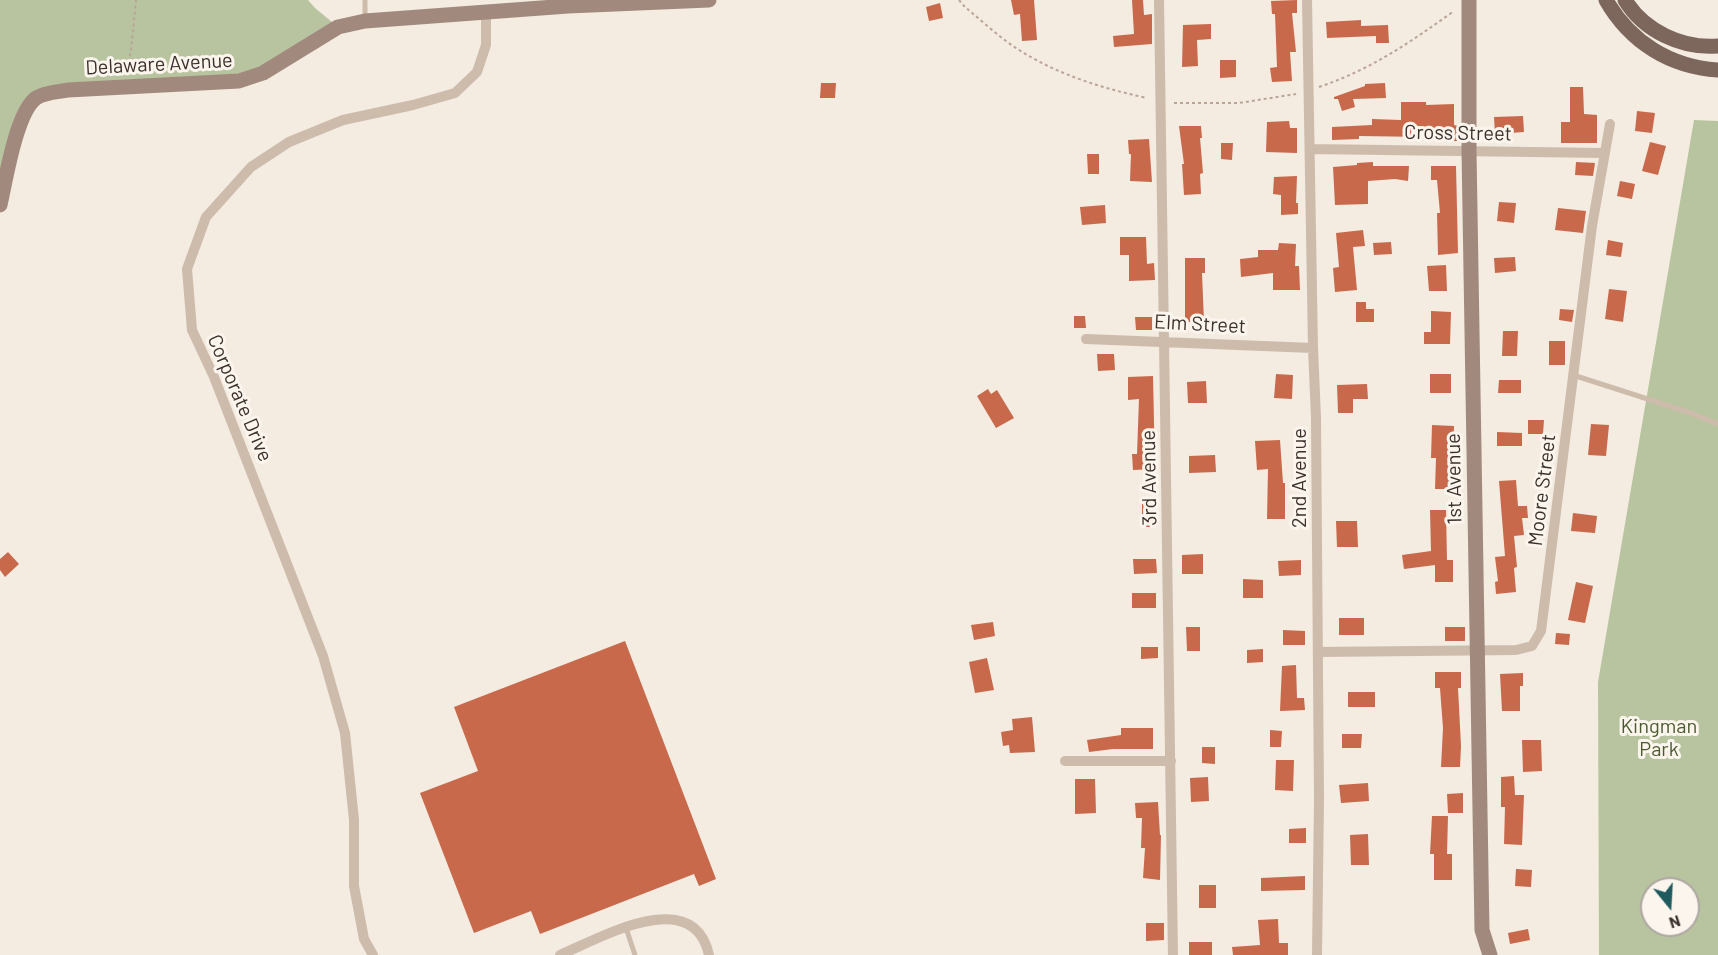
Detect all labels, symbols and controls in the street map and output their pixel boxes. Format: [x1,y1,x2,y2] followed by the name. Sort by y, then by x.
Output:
[85,48,233,80] street label: Delaware Avenue
[1404,120,1512,146] street label: Cross Street
[1154,310,1246,338] street label: Elm Street
[202,331,278,465] street label: Corporate Drive
[1287,428,1311,528] street label: 2nd Avenue
[1136,430,1162,526] street label: 3rd Avenue
[1441,433,1467,525] street label: 1st Avenue
[1523,433,1561,547] street label: Moore Street
[1621,714,1697,761] park label: Kingman Park
[1640,877,1700,937] north arrow
[1667,912,1683,933] text: N

